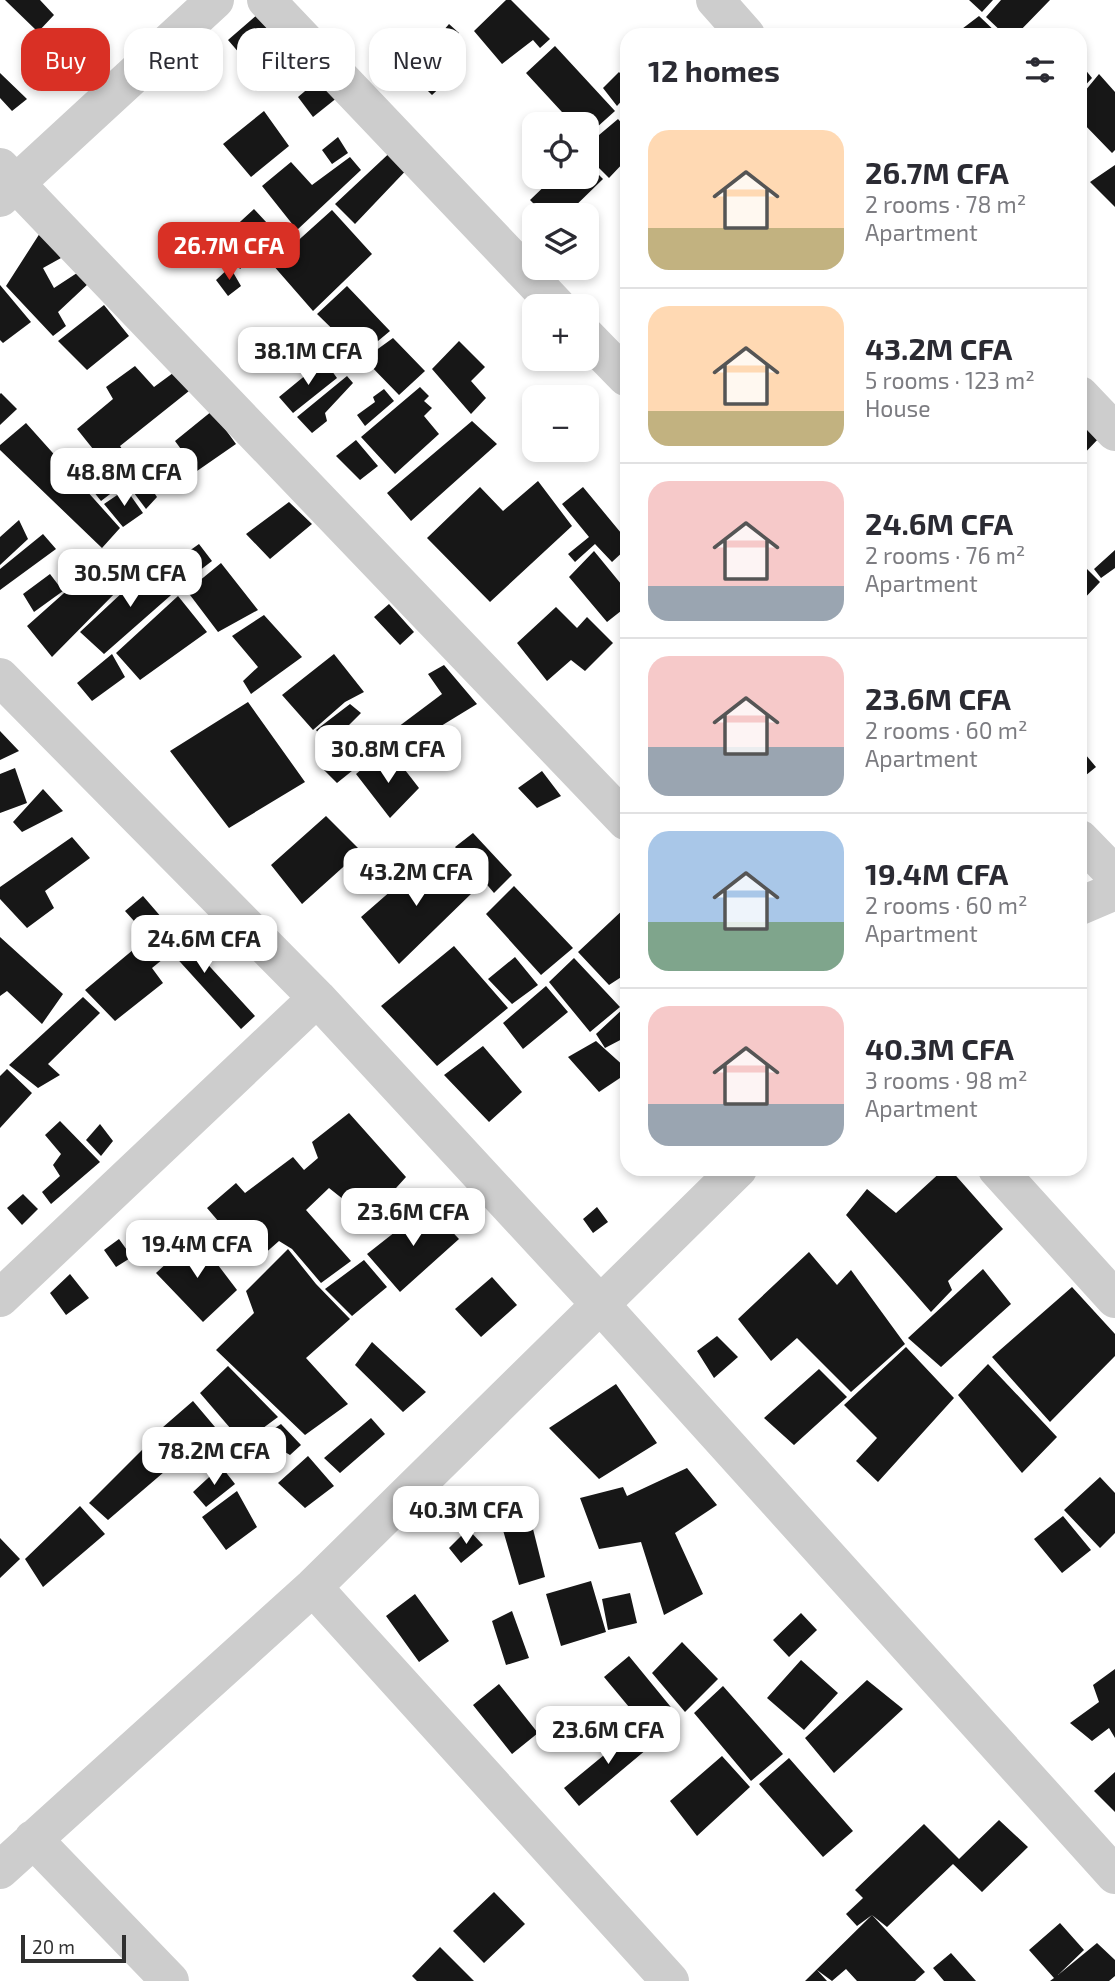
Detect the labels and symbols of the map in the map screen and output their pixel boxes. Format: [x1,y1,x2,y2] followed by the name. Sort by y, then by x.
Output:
[149,222,309,282] pin: 26.7M CFA
[228,328,388,387] pin: 38.1M CFA
[44,448,204,508] pin: 48.8M CFA
[50,550,210,609] pin: 30.5M CFA
[308,726,468,785] pin: 30.8M CFA
[336,848,496,908] pin: 43.2M CFA
[124,916,284,975] pin: 24.6M CFA
[333,1188,493,1248] pin: 23.6M CFA
[117,1220,277,1280] pin: 19.4M CFA
[134,1428,294,1487] pin: 78.2M CFA
[386,1486,546,1546] pin: 40.3M CFA
[528,1706,688,1766] pin: 23.6M CFA
[21,1932,126,1964] scale bar

